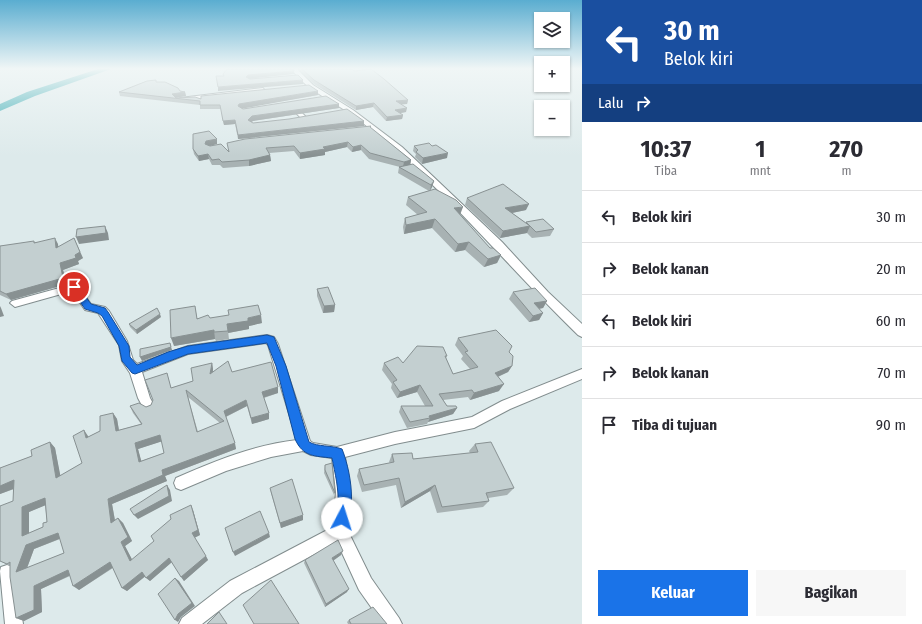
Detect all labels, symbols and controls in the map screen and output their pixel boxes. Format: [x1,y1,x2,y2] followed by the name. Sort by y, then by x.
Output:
[534,12,570,136] map controls
[534,12,570,48] button: layers
[664,14,720,47] text: 30 m
[598,16,650,68] icon: left
[664,48,733,70] text: Belok kiri
[534,56,570,92] button: +
[632,92,654,114] icon: right
[598,94,624,112] text: Lalu
[534,100,570,136] button: −
[641,135,691,163] text: 10:37
[755,135,765,163] text: 1
[829,135,863,163] text: 270
[655,163,677,178] text: Tiba
[750,163,771,178] text: mnt
[841,163,851,178] text: m
[598,206,620,228] icon: left
[632,208,692,226] text: Belok kiri
[876,208,906,226] text: 30 m
[598,258,620,280] icon: right
[632,260,709,278] text: Belok kanan
[877,260,906,278] text: 20 m
[57,270,91,304] pin
[63,276,85,298] icon: arrive
[598,310,620,332] icon: left
[632,312,692,330] text: Belok kiri
[876,312,906,330] text: 60 m
[598,362,620,384] icon: right
[632,364,709,382] text: Belok kanan
[877,364,906,382] text: 70 m
[598,414,620,436] icon: arrive
[632,416,717,434] text: Tiba di tujuan
[876,416,906,434] text: 90 m
[321,497,363,539] position arrow
[598,570,748,616] button: Keluar
[756,570,906,616] button: Bagikan

